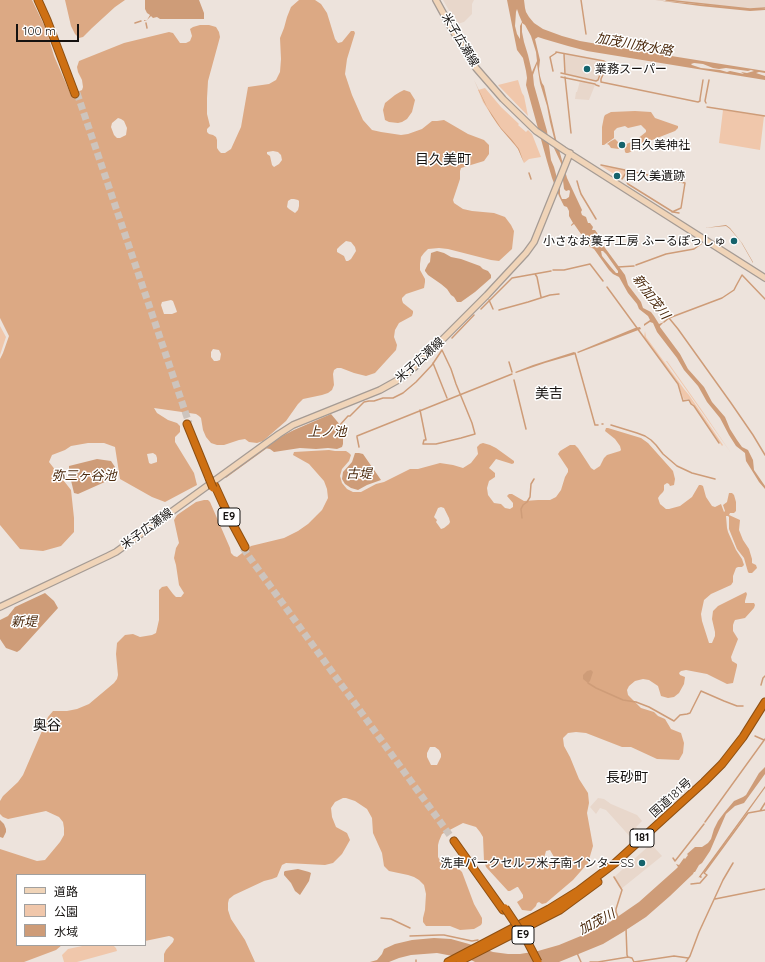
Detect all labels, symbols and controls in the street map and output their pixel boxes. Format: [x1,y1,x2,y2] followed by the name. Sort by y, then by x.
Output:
[438,11,482,69] street label: 米子広瀬線
[18,16,81,42] scale bar
[23,23,56,38] text: 100 m
[594,31,674,59] water label: 加茂川放水路
[595,62,667,76] place label: 業務スーパー
[582,64,592,74] marker: 業務スーパー
[630,138,690,152] place label: 目久美神社
[617,140,627,150] marker: 目久美神社
[415,152,471,168] district label: 目久美町
[625,169,685,183] place label: 目久美遺跡
[612,171,622,181] marker: 目久美遺跡
[543,234,726,248] place label: 小さなお菓子工房 ふーるぽっしゅ
[729,236,739,246] marker: 小さなお菓子工房 ふーるぽっしゅ
[629,272,673,322] water label: 新加茂川
[393,335,447,385] street label: 米子広瀬線
[535,386,563,402] district label: 美吉
[308,424,346,440] water label: 上ノ池
[346,466,372,482] water label: 古堤
[52,468,116,484] water label: 弥三ヶ谷池
[118,506,176,552] street label: 米子広瀬線
[218,508,240,526] road number: E9
[11,614,37,630] water label: 新堤
[33,718,61,734] district label: 奥谷
[606,770,648,786] district label: 長砂町
[647,775,695,821] street label: 国道181号
[630,829,654,847] road number: 181
[441,856,634,870] place label: 洗車パークセルフ米子南インターSS
[637,858,647,868] marker: 洗車パークセルフ米子南インターSS
[16,874,146,946] legend
[54,884,78,899] text: 道路
[54,904,78,919] text: 公園
[576,906,618,938] water label: 加茂川
[54,924,78,939] text: 水域
[512,926,534,944] road number: E9

